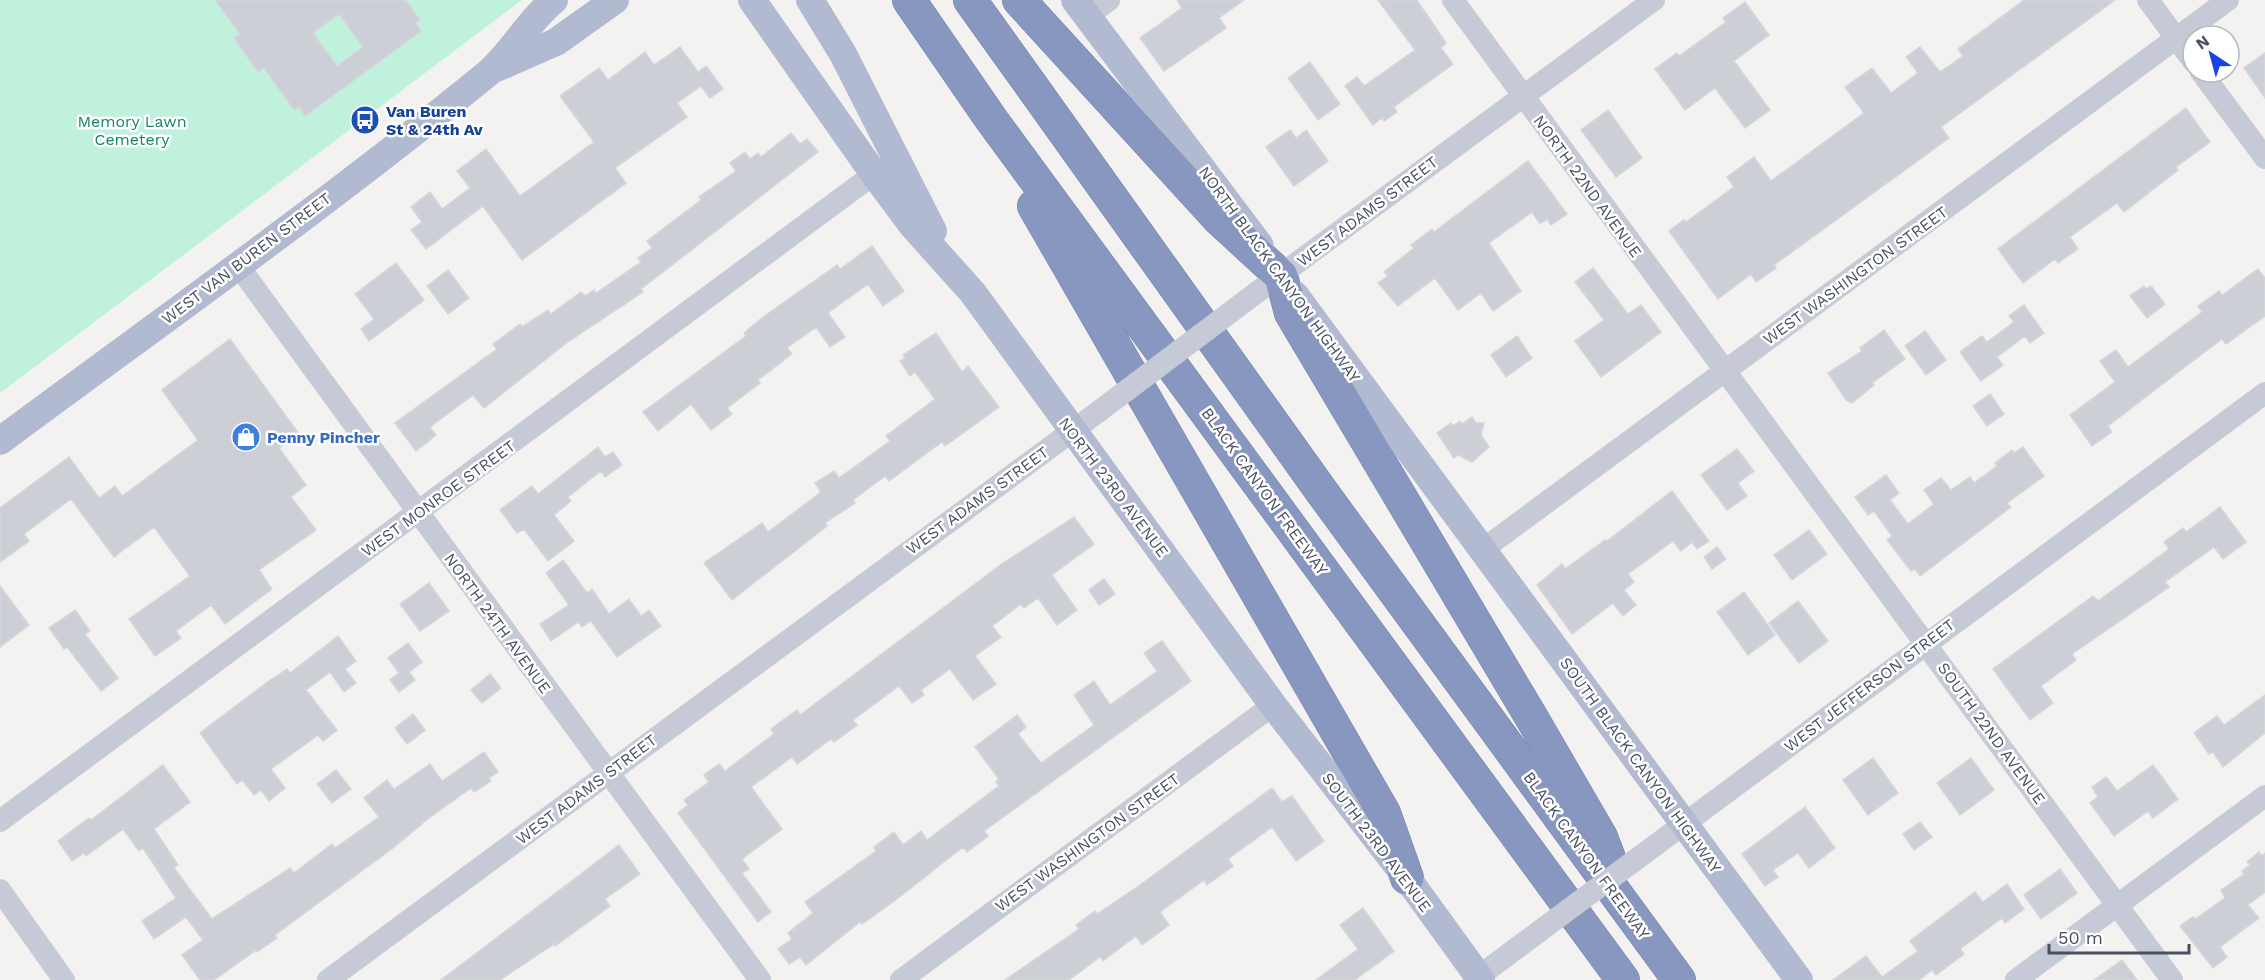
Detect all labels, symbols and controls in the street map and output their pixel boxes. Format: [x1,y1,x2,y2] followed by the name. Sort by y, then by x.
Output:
[2181,24,2241,84] north arrow
[2192,31,2213,53] text: N
[386,102,483,139] place label: Van Buren St & 24th Av
[349,104,381,136] bus stop icon: Van Buren St & 24th Av
[1530,111,1646,261] street label: NORTH 22ND AVENUE
[77,112,187,149] park label: Memory Lawn Cemetery
[1293,152,1442,271] street label: WEST ADAMS STREET
[1195,163,1364,386] street label: NORTH BLACK CANYON HIGHWAY
[158,188,335,328] street label: WEST VAN BUREN STREET
[1759,202,1952,349] street label: WEST WASHINGTON STREET
[1197,404,1332,579] street label: BLACK CANYON FREEWAY
[1055,414,1172,561] street label: NORTH 23RD AVENUE
[230,421,262,453] shop icon: Penny Pincher
[267,428,380,447] place label: Penny Pincher
[358,436,519,561] street label: WEST MONROE STREET
[902,442,1052,558] street label: WEST ADAMS STREET
[440,549,555,697] street label: NORTH 24TH AVENUE
[1780,615,1959,756] street label: WEST JEFFERSON STREET
[1556,654,1725,877] street label: SOUTH BLACK CANYON HIGHWAY
[1934,659,2049,808] street label: SOUTH 22ND AVENUE
[512,730,661,849] street label: WEST ADAMS STREET
[1519,768,1654,943] street label: BLACK CANYON FREEWAY
[991,769,1184,916] street label: WEST WASHINGTON STREET
[1318,769,1435,916] street label: SOUTH 23RD AVENUE
[2049,917,2188,955] scale bar
[2058,927,2103,948] text: 50 m

